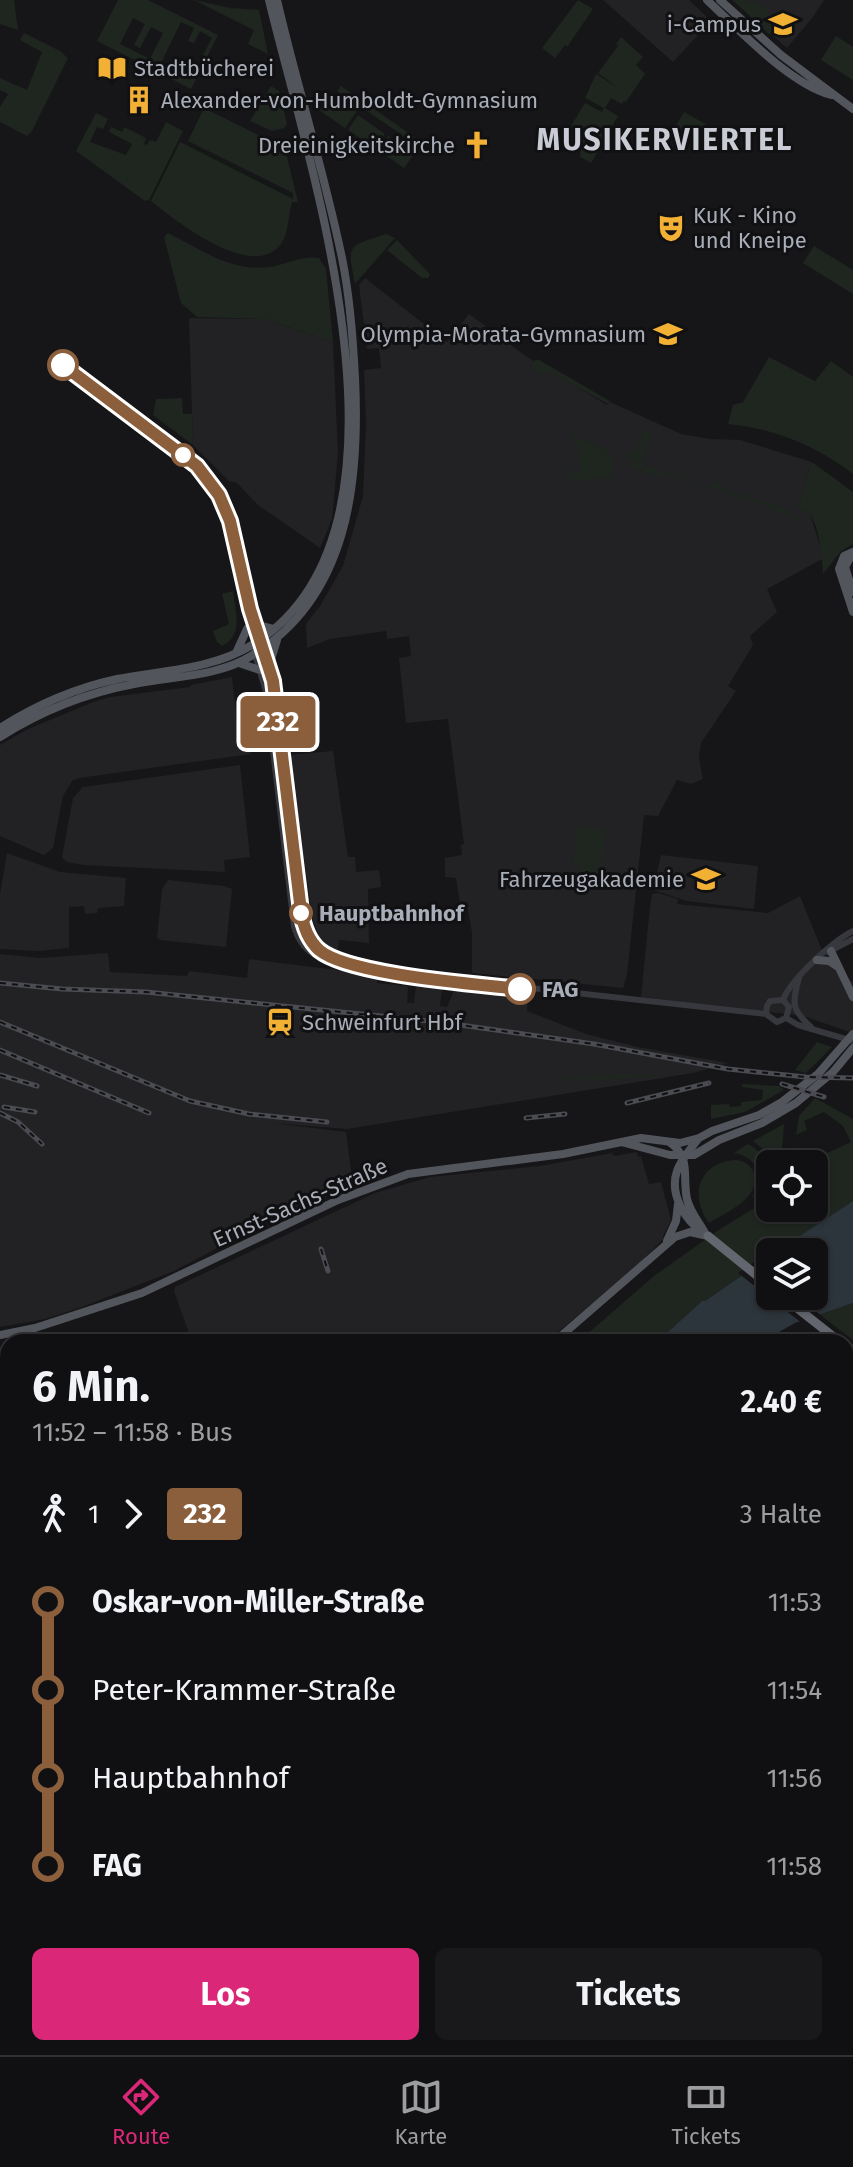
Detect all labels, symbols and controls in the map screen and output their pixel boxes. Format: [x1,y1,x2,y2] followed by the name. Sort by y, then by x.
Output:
[768,9,798,39] school or university icon: i-Campus
[667,11,761,38] place label: i-Campus
[97,53,127,83] library icon: Stadtbücherei
[134,55,274,82] place label: Stadtbücherei
[124,85,154,115] building icon: Alexander-von-Humboldt-Gymnasium
[161,87,538,114] place label: Alexander-von-Humboldt-Gymnasium
[537,122,793,158] district label: MUSIKERVIERTEL
[462,130,492,160] church icon: Dreieinigkeitskirche
[258,132,455,159] place label: Dreieinigkeitskirche
[693,202,807,254] place label: KuK - Kino und Kneipe
[656,213,686,243] theatre icon: KuK - Kino und Kneipe
[653,319,683,349] school or university icon: Olympia-Morata-Gymnasium
[361,321,646,348] place label: Olympia-Morata-Gymnasium
[48,350,78,380] unlabelled marker
[172,444,194,466] unlabelled marker
[232,696,324,748] line badge: 232
[256,705,300,738] text: 232
[691,864,721,894] school or university icon: Fahrzeugakademie
[499,866,684,893] place label: Fahrzeugakademie
[319,900,466,927] place label: Hauptbahnhof
[290,902,312,924] marker: Hauptbahnhof
[505,974,535,1004] marker: FAG
[542,976,579,1003] place label: FAG
[265,1007,295,1037] station icon: Schweinfurt Hbf
[302,1009,464,1036] place label: Schweinfurt Hbf
[756,1150,828,1310] map controls
[756,1150,828,1222] button: locate
[209,1152,392,1253] street label: Ernst-Sachs-Straße
[756,1238,828,1310] button: layers
[32,1360,150,1413] text: 6 Min.
[741,1384,822,1420] text: 2.40 €
[32,1417,232,1448] text: 11:52 – 11:58 · Bus
[32,1492,76,1536] icon: walk
[111,1492,155,1536] icon: forward
[183,1497,226,1530] text: 232
[88,1499,99,1530] text: 1
[740,1499,822,1530] text: 3 Halte
[92,1584,425,1620] text: Oskar-von-Miller-Straße
[768,1587,822,1618] text: 11:53
[92,1672,396,1708] text: Peter-Krammer-Straße
[767,1675,822,1706] text: 11:54
[92,1760,289,1796] text: Hauptbahnhof
[767,1763,822,1794] text: 11:56
[92,1848,142,1884] text: FAG
[766,1851,822,1882] text: 11:58
[32,1948,419,2040] button: Los
[435,1948,822,2040] button: Tickets
[112,2075,170,2150] tab: Route
[394,2075,447,2150] tab: Karte
[672,2075,741,2150] tab: Tickets

